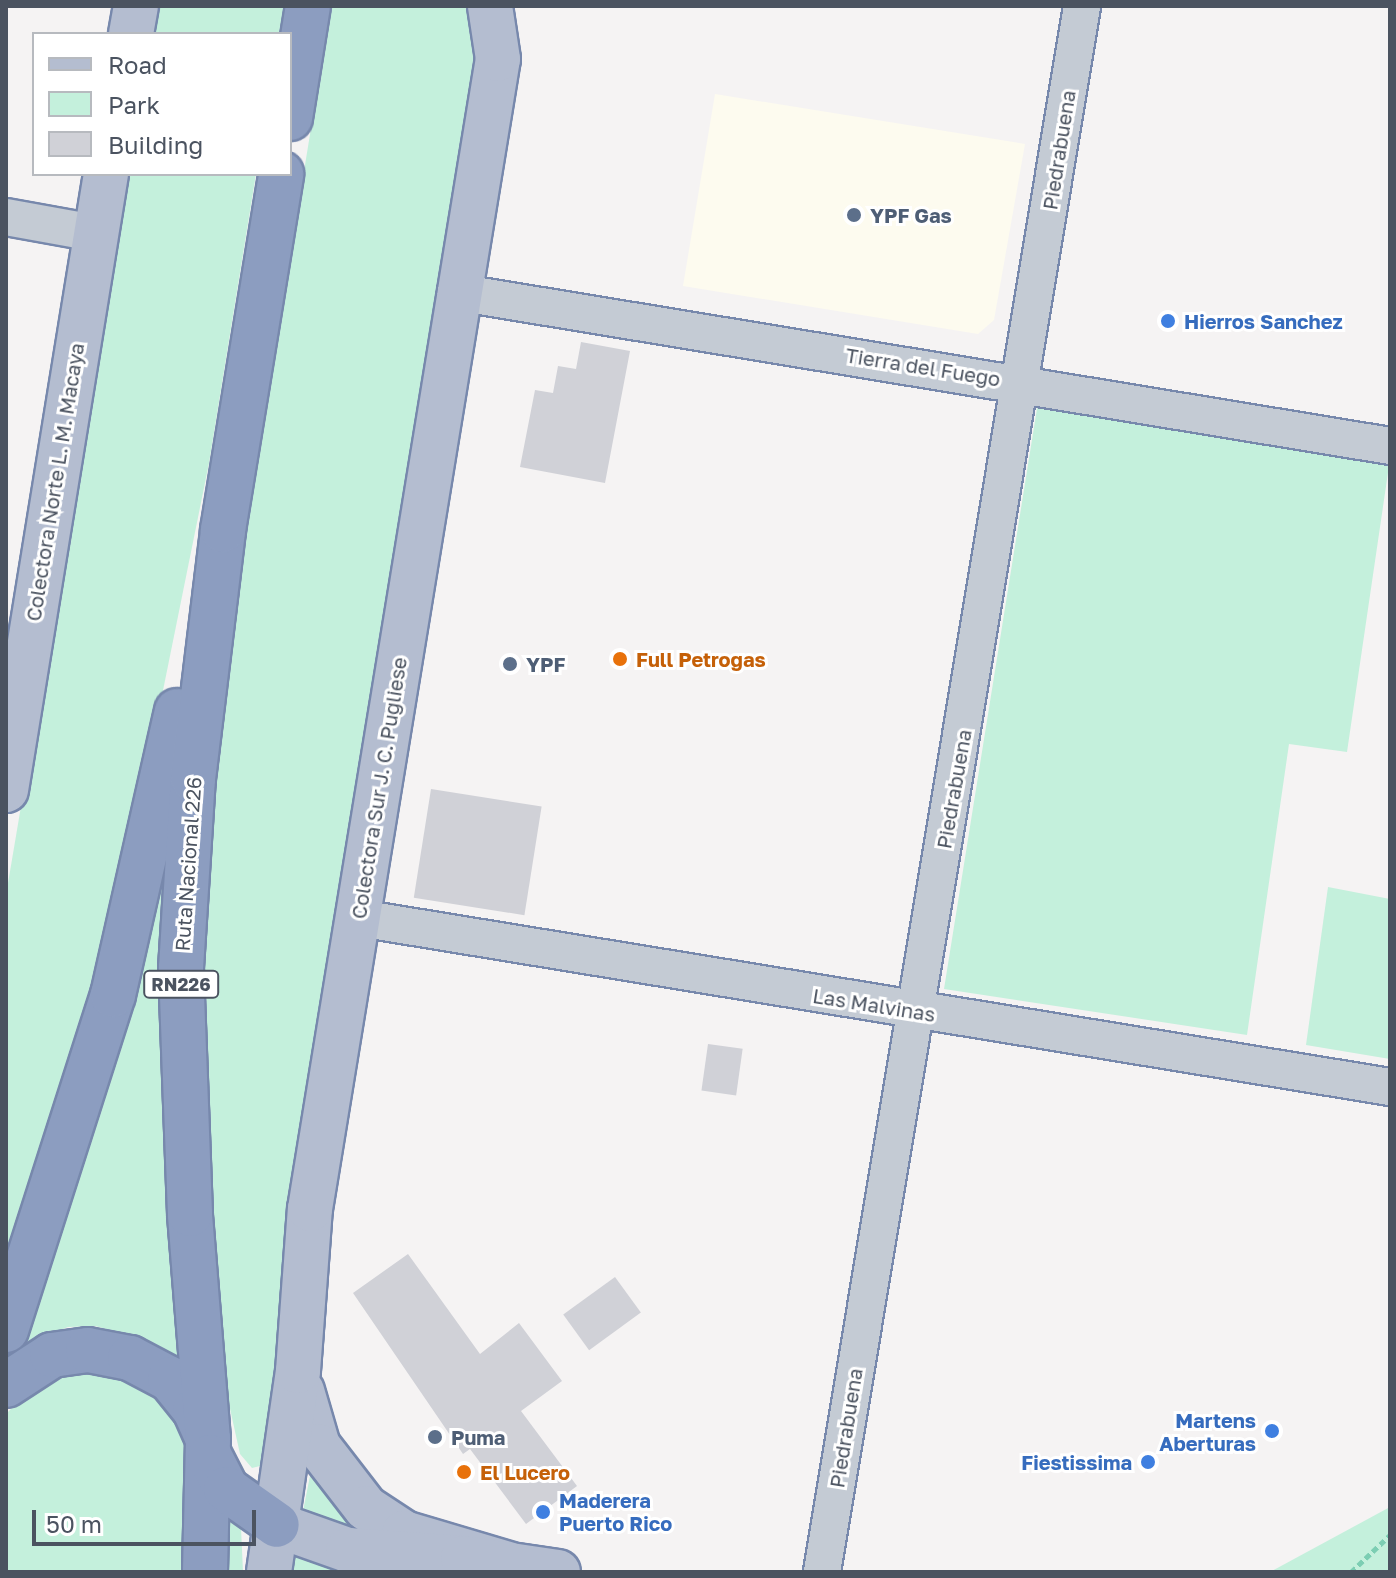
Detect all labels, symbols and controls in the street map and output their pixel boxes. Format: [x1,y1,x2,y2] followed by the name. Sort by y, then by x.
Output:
[32,32,292,176] legend
[108,50,167,79] text: Road
[1038,88,1080,212] street label: Piedrabuena
[108,90,160,119] text: Park
[108,130,203,159] text: Building
[870,203,952,227] place label: YPF Gas
[845,206,863,224] marker: YPF Gas
[1184,309,1343,333] place label: Hierros Sanchez
[1159,312,1177,330] marker: Hierros Sanchez
[21,341,89,623] street label: Colectora Norte L. M. Macaya
[844,343,1002,391] street label: Tierra del Fuego
[636,647,766,671] place label: Full Petrogas
[611,650,629,668] marker: Full Petrogas
[526,652,565,676] place label: YPF
[346,655,412,921] street label: Colectora Sur J. C. Pugliese
[501,655,519,673] marker: YPF
[932,727,976,851] street label: Piedrabuena
[170,776,206,952] street label: Ruta Nacional 226
[143,970,219,998] road number: RN226
[811,983,937,1027] street label: Las Malvinas
[825,1366,867,1490] street label: Piedrabuena
[1159,1408,1256,1455] place label: Martens Aberturas
[1263,1422,1281,1440] marker: Martens Aberturas
[451,1425,505,1449] place label: Puma
[426,1428,444,1446] marker: Puma
[1021,1450,1132,1474] place label: Fiestissima
[1139,1453,1157,1471] marker: Fiestissima
[480,1460,570,1484] place label: El Lucero
[455,1463,473,1481] marker: El Lucero
[559,1488,672,1535] place label: Maderera Puerto Rico
[36,1494,260,1544] scale bar
[534,1503,552,1521] marker: Maderera Puerto Rico
[46,1509,102,1538] text: 50 m

